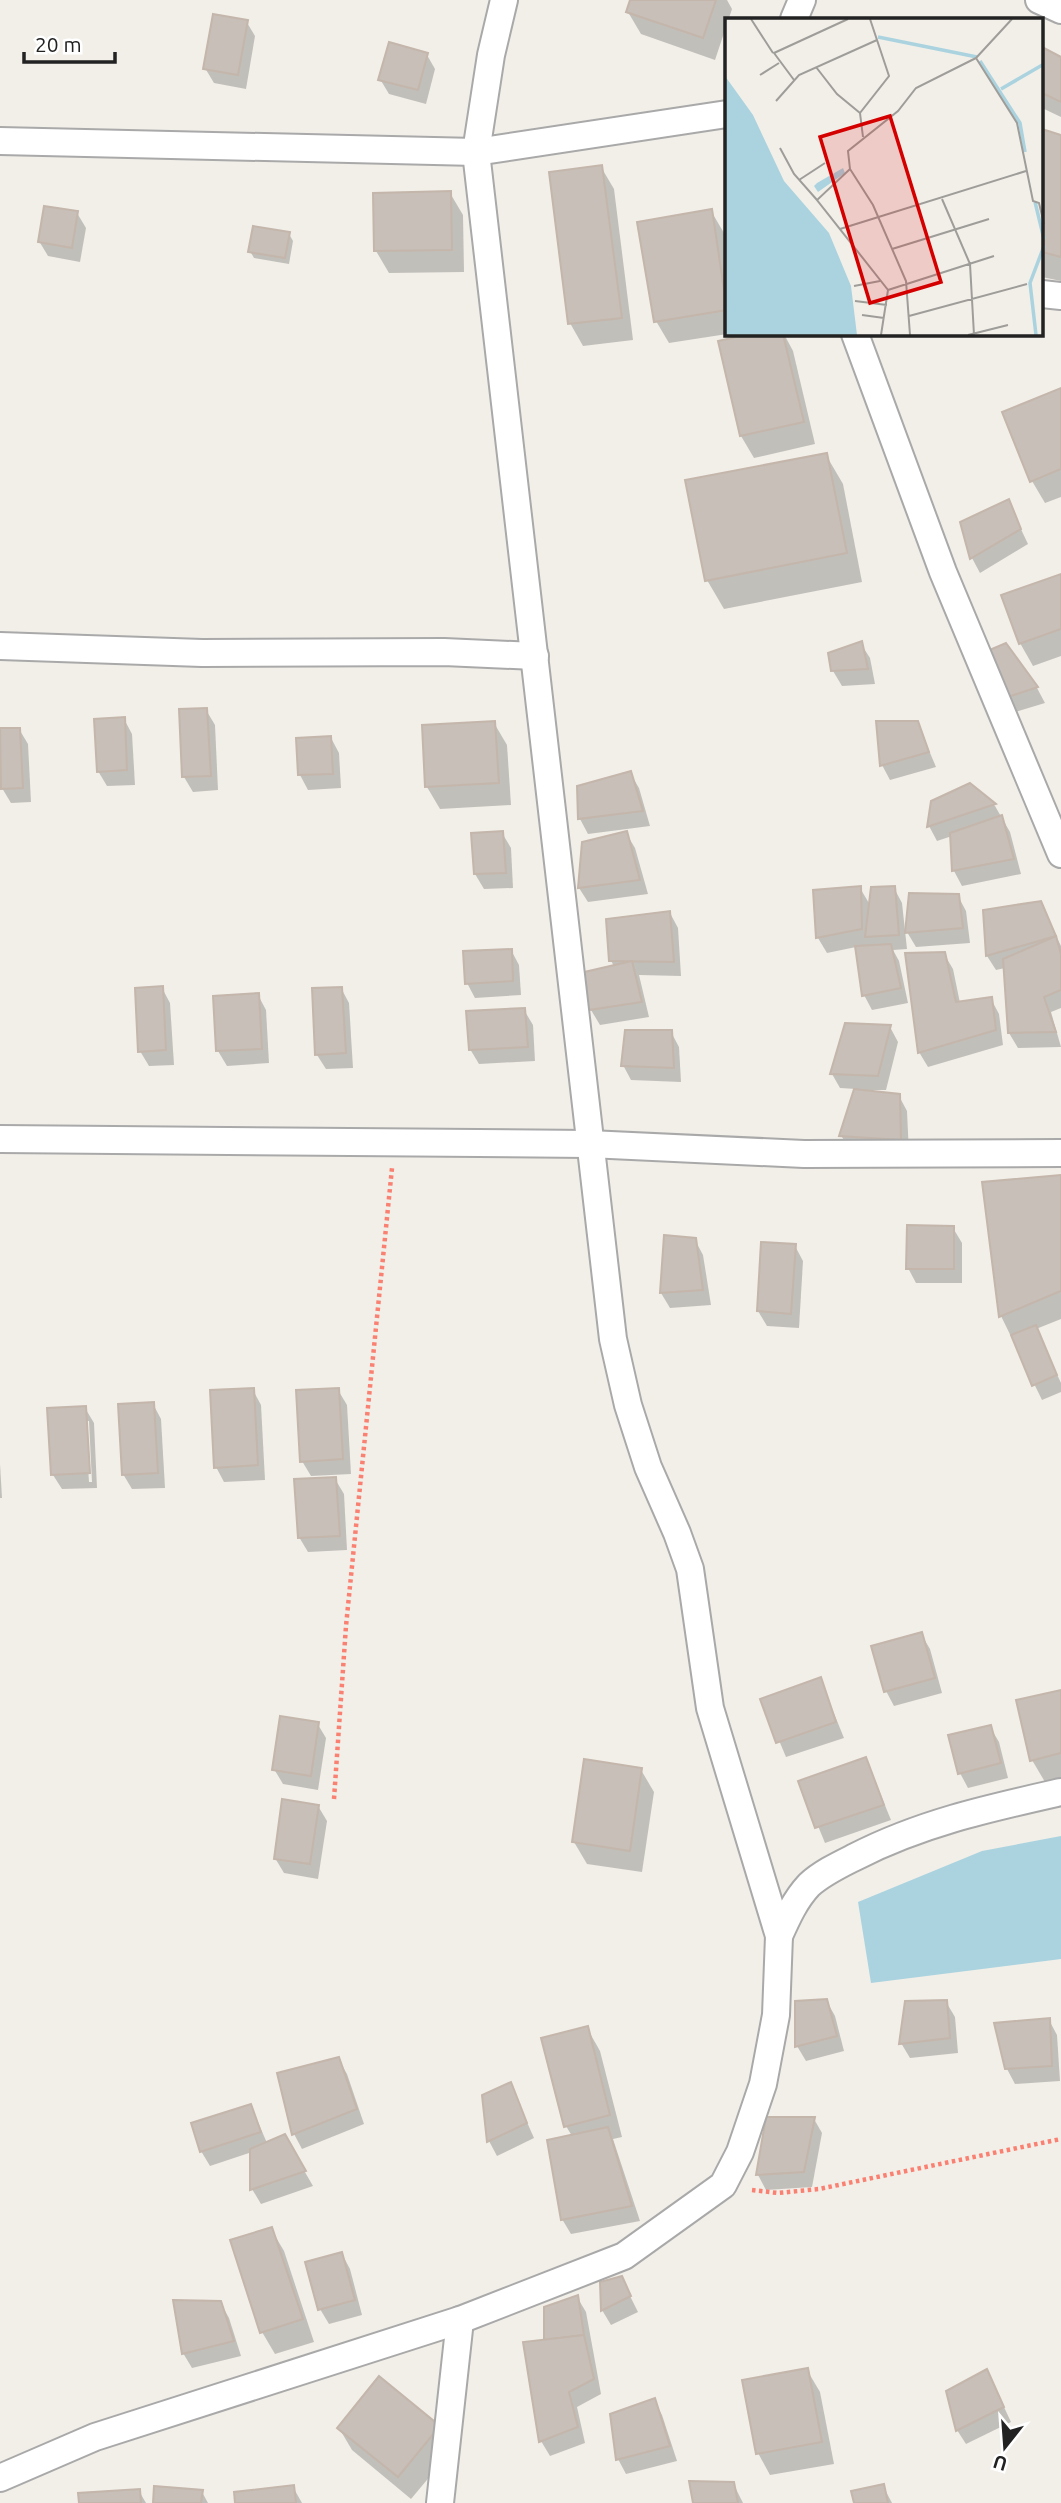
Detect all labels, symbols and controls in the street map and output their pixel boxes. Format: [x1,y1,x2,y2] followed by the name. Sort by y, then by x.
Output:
[725,18,1044,336] inset map
[24,21,116,65] scale bar
[35,32,82,56] text: 20 m
[970,2412,1040,2482] north arrow
[990,2451,1010,2476] text: U

